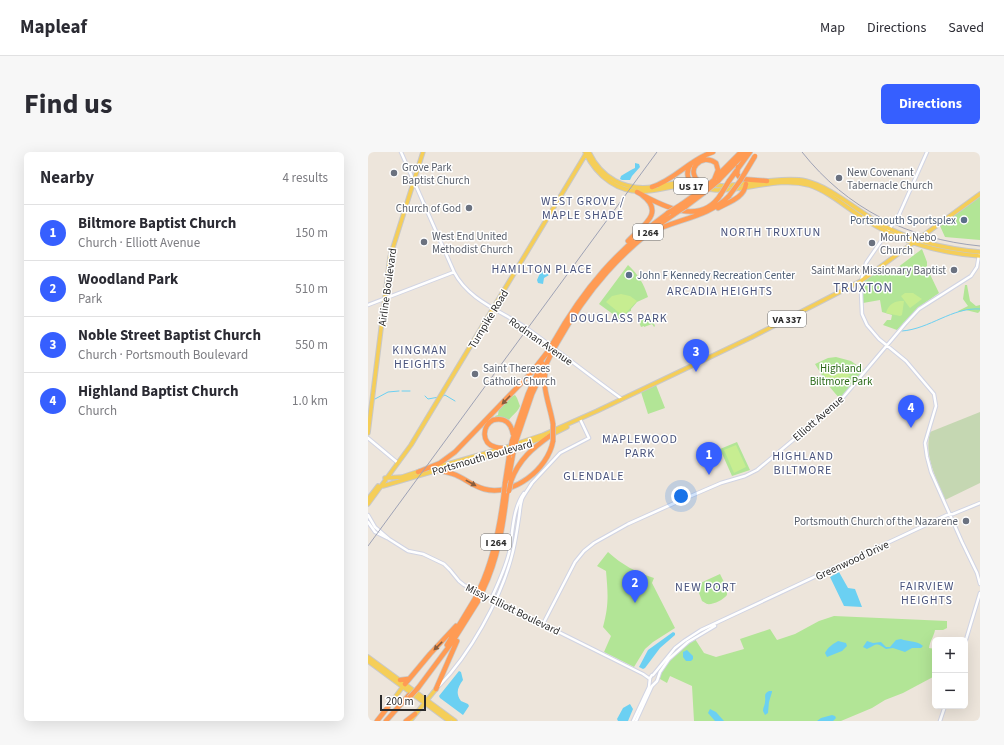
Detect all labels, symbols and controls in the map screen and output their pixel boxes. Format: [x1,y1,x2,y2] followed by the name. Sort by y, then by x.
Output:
[20,14,87,41] text: Mapleaf
[820,18,845,38] text: Map
[867,18,926,38] text: Directions
[948,18,984,38] text: Saved
[24,84,112,124] text: Find us
[881,84,980,124] button: Directions
[402,160,470,188] place label: Grove Park Baptist Church
[847,165,933,193] place label: New Covenant Tabernacle Church
[40,166,94,190] text: Nearby
[389,168,399,178] marker: Grove Park Baptist Church
[283,169,328,187] text: 4 results
[834,173,844,183] marker: New Covenant Tabernacle Church
[674,178,708,194] road number: US 17
[541,193,625,224] district label: WEST GROVE / MAPLE SHADE
[396,201,461,216] place label: Church of God
[464,203,474,213] marker: Church of God
[78,213,236,234] text: Biltmore Baptist Church
[850,213,956,228] place label: Portsmouth Sportsplex
[959,215,969,225] marker: Portsmouth Sportsplex
[50,224,56,242] text: 1
[295,224,328,242] text: 150 m
[633,224,663,240] road number: I 264
[721,224,821,241] district label: NORTH TRUXTUN
[432,229,513,257] place label: West End United Methodist Church
[880,230,937,258] place label: Mount Nebo Church
[78,234,200,252] text: Church · Elliott Avenue
[419,237,429,247] marker: West End United Methodist Church
[867,238,877,248] marker: Mount Nebo Church
[375,247,400,327] street label: Airline Boulevard
[491,261,593,278] district label: HAMILTON PLACE
[811,263,946,278] place label: Saint Mark Missionary Baptist
[949,265,959,275] marker: Saint Mark Missionary Baptist
[637,268,795,283] place label: John F Kennedy Recreation Center
[78,269,178,290] text: Woodland Park
[624,270,634,280] marker: John F Kennedy Recreation Center
[833,279,893,297] district label: TRUXTON
[50,280,56,298] text: 2
[295,280,328,298] text: 510 m
[667,283,773,300] district label: ARCADIA HEIGHTS
[465,287,512,352] street label: Turnpike Road
[78,290,102,308] text: Park
[570,310,668,327] district label: DOUGLASS PARK
[768,311,806,327] road number: VA 337
[506,314,576,369] street label: Rodman Avenue
[78,325,261,346] text: Noble Street Baptist Church
[50,336,56,354] text: 3
[295,336,328,354] text: 550 m
[683,339,709,372] pin: 3
[392,342,448,373] district label: KINGMAN HEIGHTS
[78,346,248,364] text: Church · Portsmouth Boulevard
[483,361,556,389] place label: Saint Thereses Catholic Church
[810,361,873,389] park label: Highland Biltmore Park
[470,369,480,379] marker: Saint Thereses Catholic Church
[78,381,239,402] text: Highland Baptist Church
[50,392,56,410] text: 4
[292,392,328,410] text: 1.0 km
[790,392,848,445] street label: Elliott Avenue
[501,395,510,405] one-way arrow
[898,395,924,428] pin: 4
[78,402,117,420] text: Church
[602,431,678,462] district label: MAPLEWOOD PARK
[430,436,534,479] street label: Portsmouth Boulevard
[696,442,722,475] pin: 1
[772,448,834,479] district label: HIGHLAND BILTMORE
[563,468,625,485] district label: GLENDALE
[465,480,477,487] one-way arrow
[671,486,691,506] your location
[794,514,959,529] place label: Portsmouth Church of the Nazarene
[961,516,971,526] marker: Portsmouth Church of the Nazarene
[481,534,511,550] road number: I 264
[813,537,892,584] street label: Greenwood Drive
[622,570,648,603] pin: 2
[899,578,955,609] district label: FAIRVIEW HEIGHTS
[675,579,737,596] district label: NEW PORT
[463,580,563,639] street label: Missy Elliott Boulevard
[932,637,968,709] map controls
[932,637,968,673] button: +
[433,641,443,651] one-way arrow
[932,673,968,709] button: −
[380,693,426,712] scale bar
[386,694,414,709] text: 200 m

